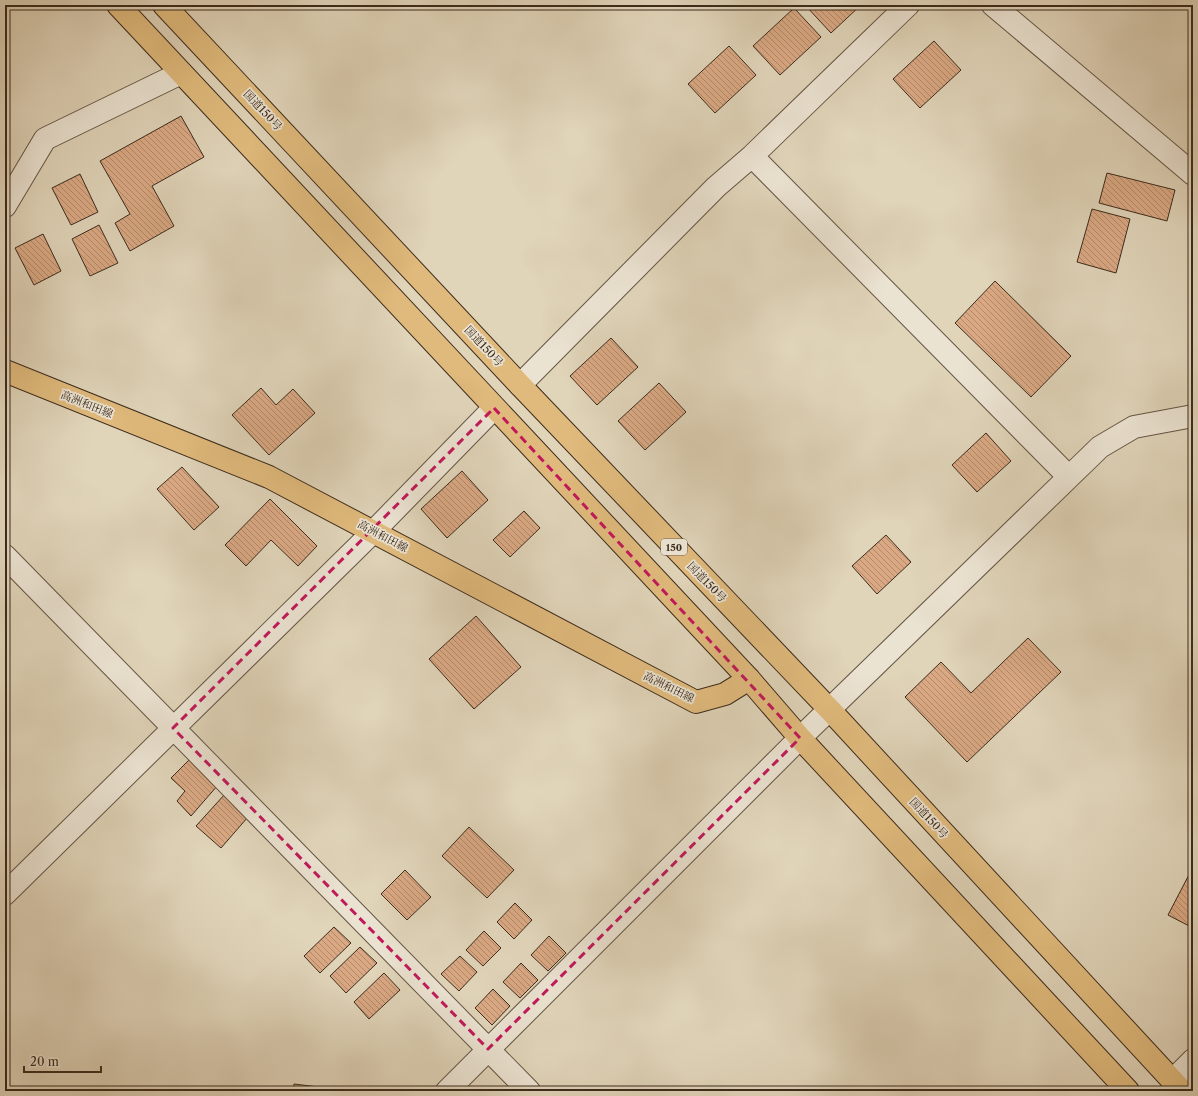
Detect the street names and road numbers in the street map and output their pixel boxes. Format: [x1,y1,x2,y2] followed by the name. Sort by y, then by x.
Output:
[241,87,285,133] street label: 国道150号
[462,323,506,369] street label: 国道150号
[59,387,115,421] street label: 高洲和田線
[355,517,411,555] street label: 高洲和田線
[661,539,687,555] road number: 150
[684,559,730,605] street label: 国道150号
[641,669,697,705] street label: 高洲和田線
[907,795,951,841] street label: 国道150号

